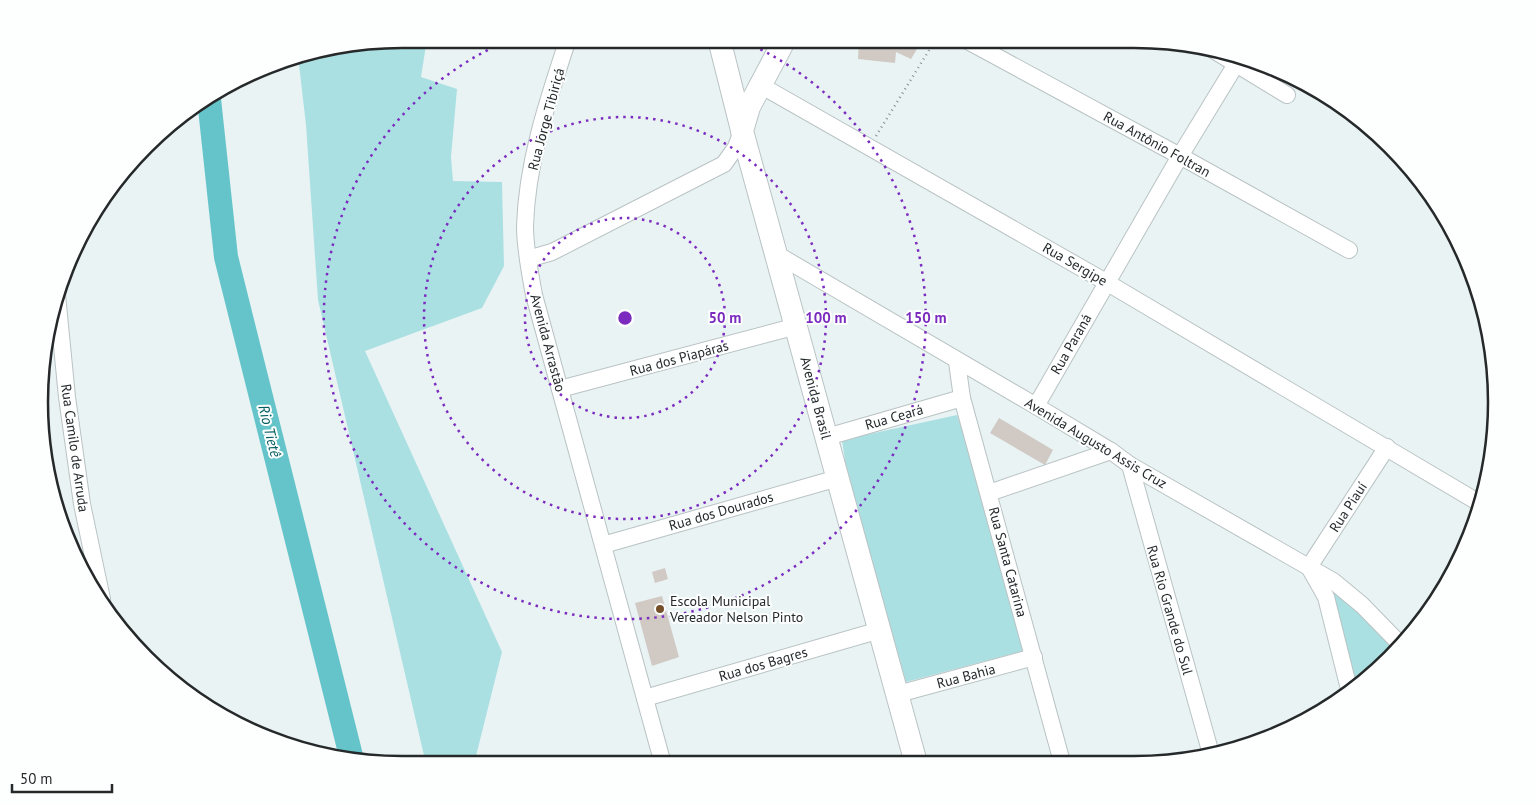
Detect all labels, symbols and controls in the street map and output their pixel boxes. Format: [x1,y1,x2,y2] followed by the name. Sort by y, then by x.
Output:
[524,66,568,172] street label: Rua Jorge Tibiriçá
[1100,107,1214,181] street label: Rua Antônio Foltran
[1039,238,1111,290] street label: Rua Sergipe
[526,292,570,394] street label: Avenida Arrastão
[709,308,741,327] text: 50 m
[805,308,847,327] text: 100 m
[905,308,947,327] text: 150 m
[616,309,634,327] centre of rings
[1046,310,1096,378] street label: Rua Paraná
[628,336,731,380] street label: Rua dos Piapáras
[796,355,836,441] street label: Avenida Brasil
[57,383,93,513] street label: Rua Camilo de Arruda
[1022,393,1170,493] street label: Avenida Augusto Assis Cruz
[863,400,925,434] street label: Rua Ceará
[254,403,286,459] water label: Rio Tietê
[1325,478,1371,535] street label: Rua Piauí
[667,487,775,535] street label: Rua dos Dourados
[985,505,1031,619] street label: Rua Santa Catarina
[1143,543,1197,677] street label: Rua Rio Grande do Sul
[669,592,803,626] place label: Escola Municipal Vereador Nelson Pinto
[654,603,666,615] marker: Escola Municipal Vereador Nelson Pinto
[717,643,810,685] street label: Rua dos Bagres
[935,660,997,692] street label: Rua Bahia
[12,762,112,794] scale bar
[20,769,53,788] text: 50 m

